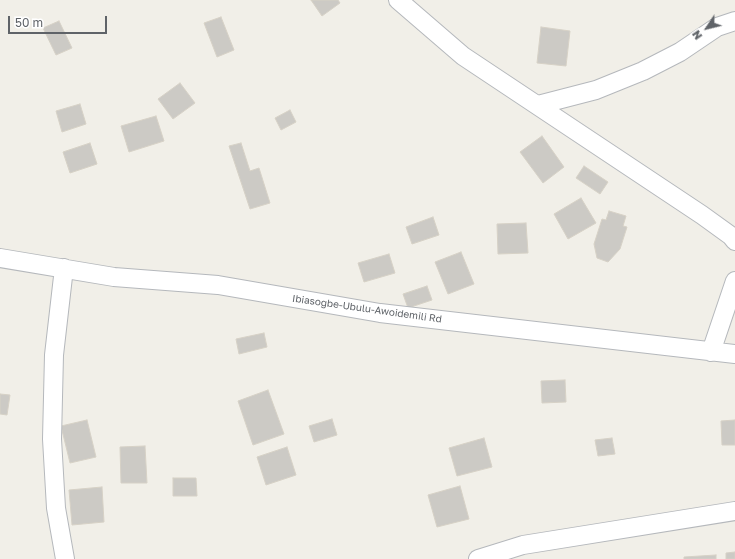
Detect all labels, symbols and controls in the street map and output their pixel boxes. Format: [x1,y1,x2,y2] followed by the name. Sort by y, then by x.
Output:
[10,8,109,34] scale bar
[687,8,727,48] north arrow
[15,15,43,30] text: 50 m
[689,28,704,42] text: N
[291,293,443,325] street label: Ibiasogbe-Ubulu-Awoidemili Rd

